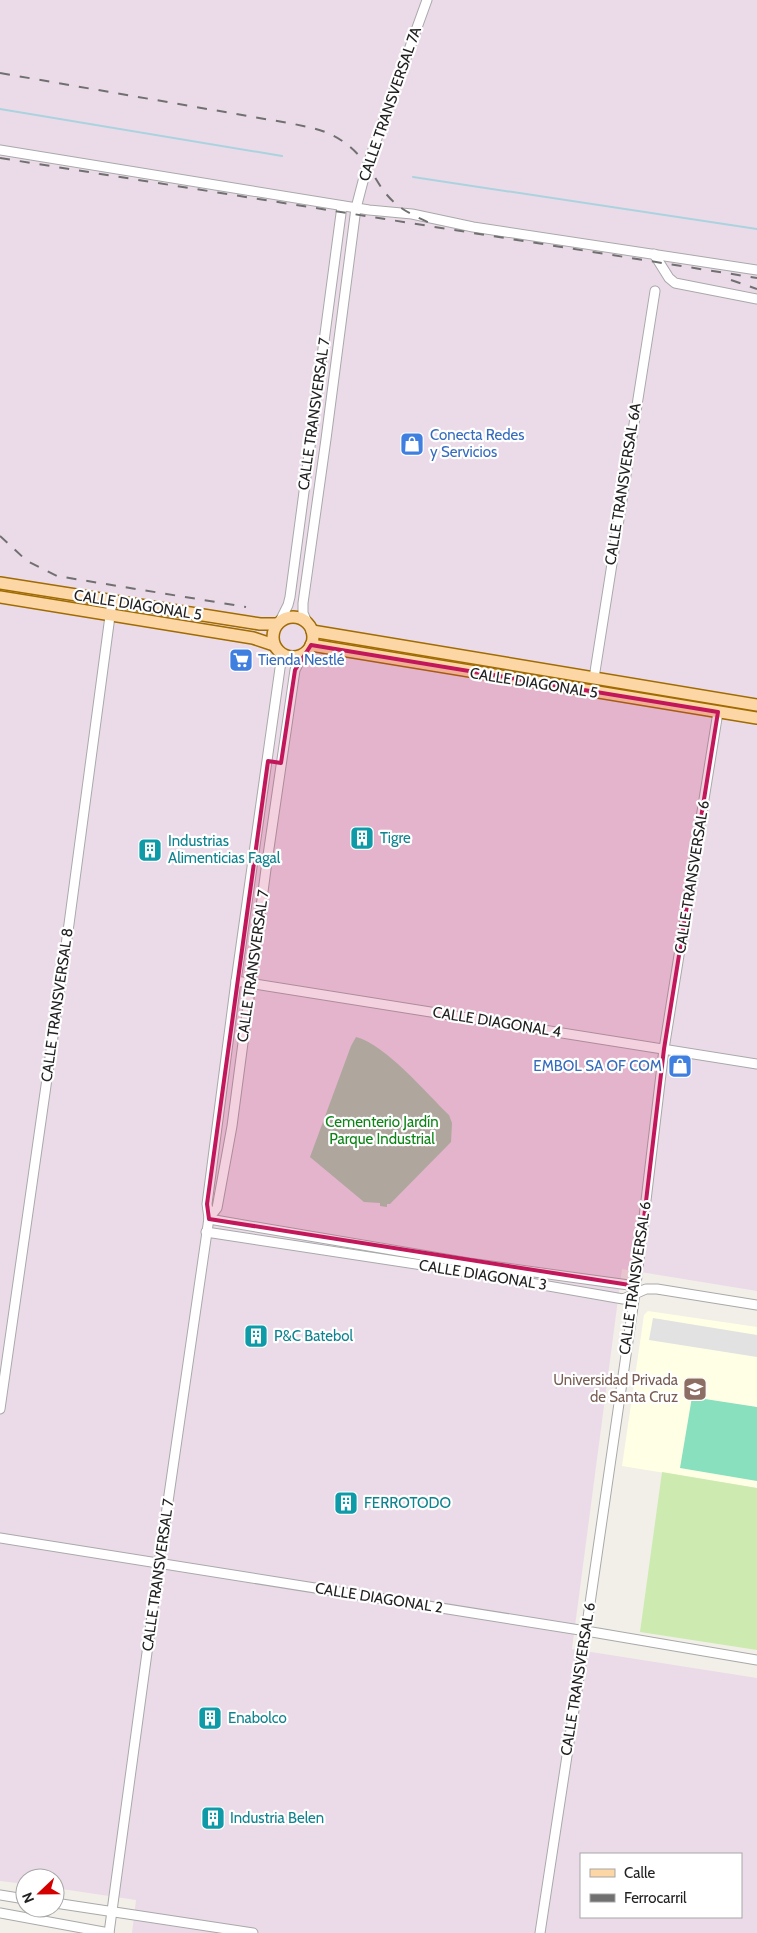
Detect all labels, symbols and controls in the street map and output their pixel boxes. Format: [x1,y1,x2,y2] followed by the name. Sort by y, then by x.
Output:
[355,24,425,184] street label: CALLE TRANSVERSAL 7A
[294,336,334,491] street label: CALLE TRANSVERSAL 7
[601,401,645,566] street label: CALLE TRANSVERSAL 6A
[430,426,524,461] place label: Conecta Redes y Servicios
[399,431,425,457] shop icon: Conecta Redes y Servicios
[73,586,203,624] street label: CALLE DIAGONAL 5
[228,647,254,673] supermarket icon: Tienda Nestlé
[258,651,345,669] place label: Tienda Nestlé
[469,664,599,702] street label: CALLE DIAGONAL 5
[671,799,713,955] street label: CALLE TRANSVERSAL 6
[349,825,375,851] building icon: Tigre
[380,829,411,847] place label: Tigre
[168,832,281,867] place label: Industrias Alimenticias Fagal
[137,837,163,863] building icon: Industrias Alimenticias Fagal
[233,888,273,1043] street label: CALLE TRANSVERSAL 7
[37,927,77,1083] street label: CALLE TRANSVERSAL 8
[431,1003,563,1041] street label: CALLE DIAGONAL 4
[667,1053,693,1079] shop icon: EMBOL SA OF COM
[533,1057,662,1075] place label: EMBOL SA OF COM
[325,1113,439,1148] park label: Cementerio Jardín Parque Industrial
[615,1200,655,1356] street label: CALLE TRANSVERSAL 6
[418,1256,548,1294] street label: CALLE DIAGONAL 3
[243,1323,269,1349] building icon: P&C Batebol
[274,1327,354,1345] place label: P&C Batebol
[553,1371,679,1406] place label: Universidad Privada de Santa Cruz
[682,1376,708,1402] school or university icon: Universidad Privada de Santa Cruz
[333,1490,359,1516] building icon: FERROTODO
[364,1494,451,1512] place label: FERROTODO
[138,1497,178,1652] street label: CALLE TRANSVERSAL 7
[314,1579,444,1617] street label: CALLE DIAGONAL 2
[557,1601,599,1757] street label: CALLE TRANSVERSAL 6
[197,1705,223,1731] building icon: Enabolco
[228,1709,287,1727] place label: Enabolco
[200,1805,226,1831] building icon: Industria Belen
[230,1809,324,1827] place label: Industria Belen
[580,1853,742,1918] legend
[624,1864,655,1882] text: Calle
[15,1868,65,1918] north arrow
[624,1889,687,1907] text: Ferrocarril
[18,1890,38,1906] text: N

